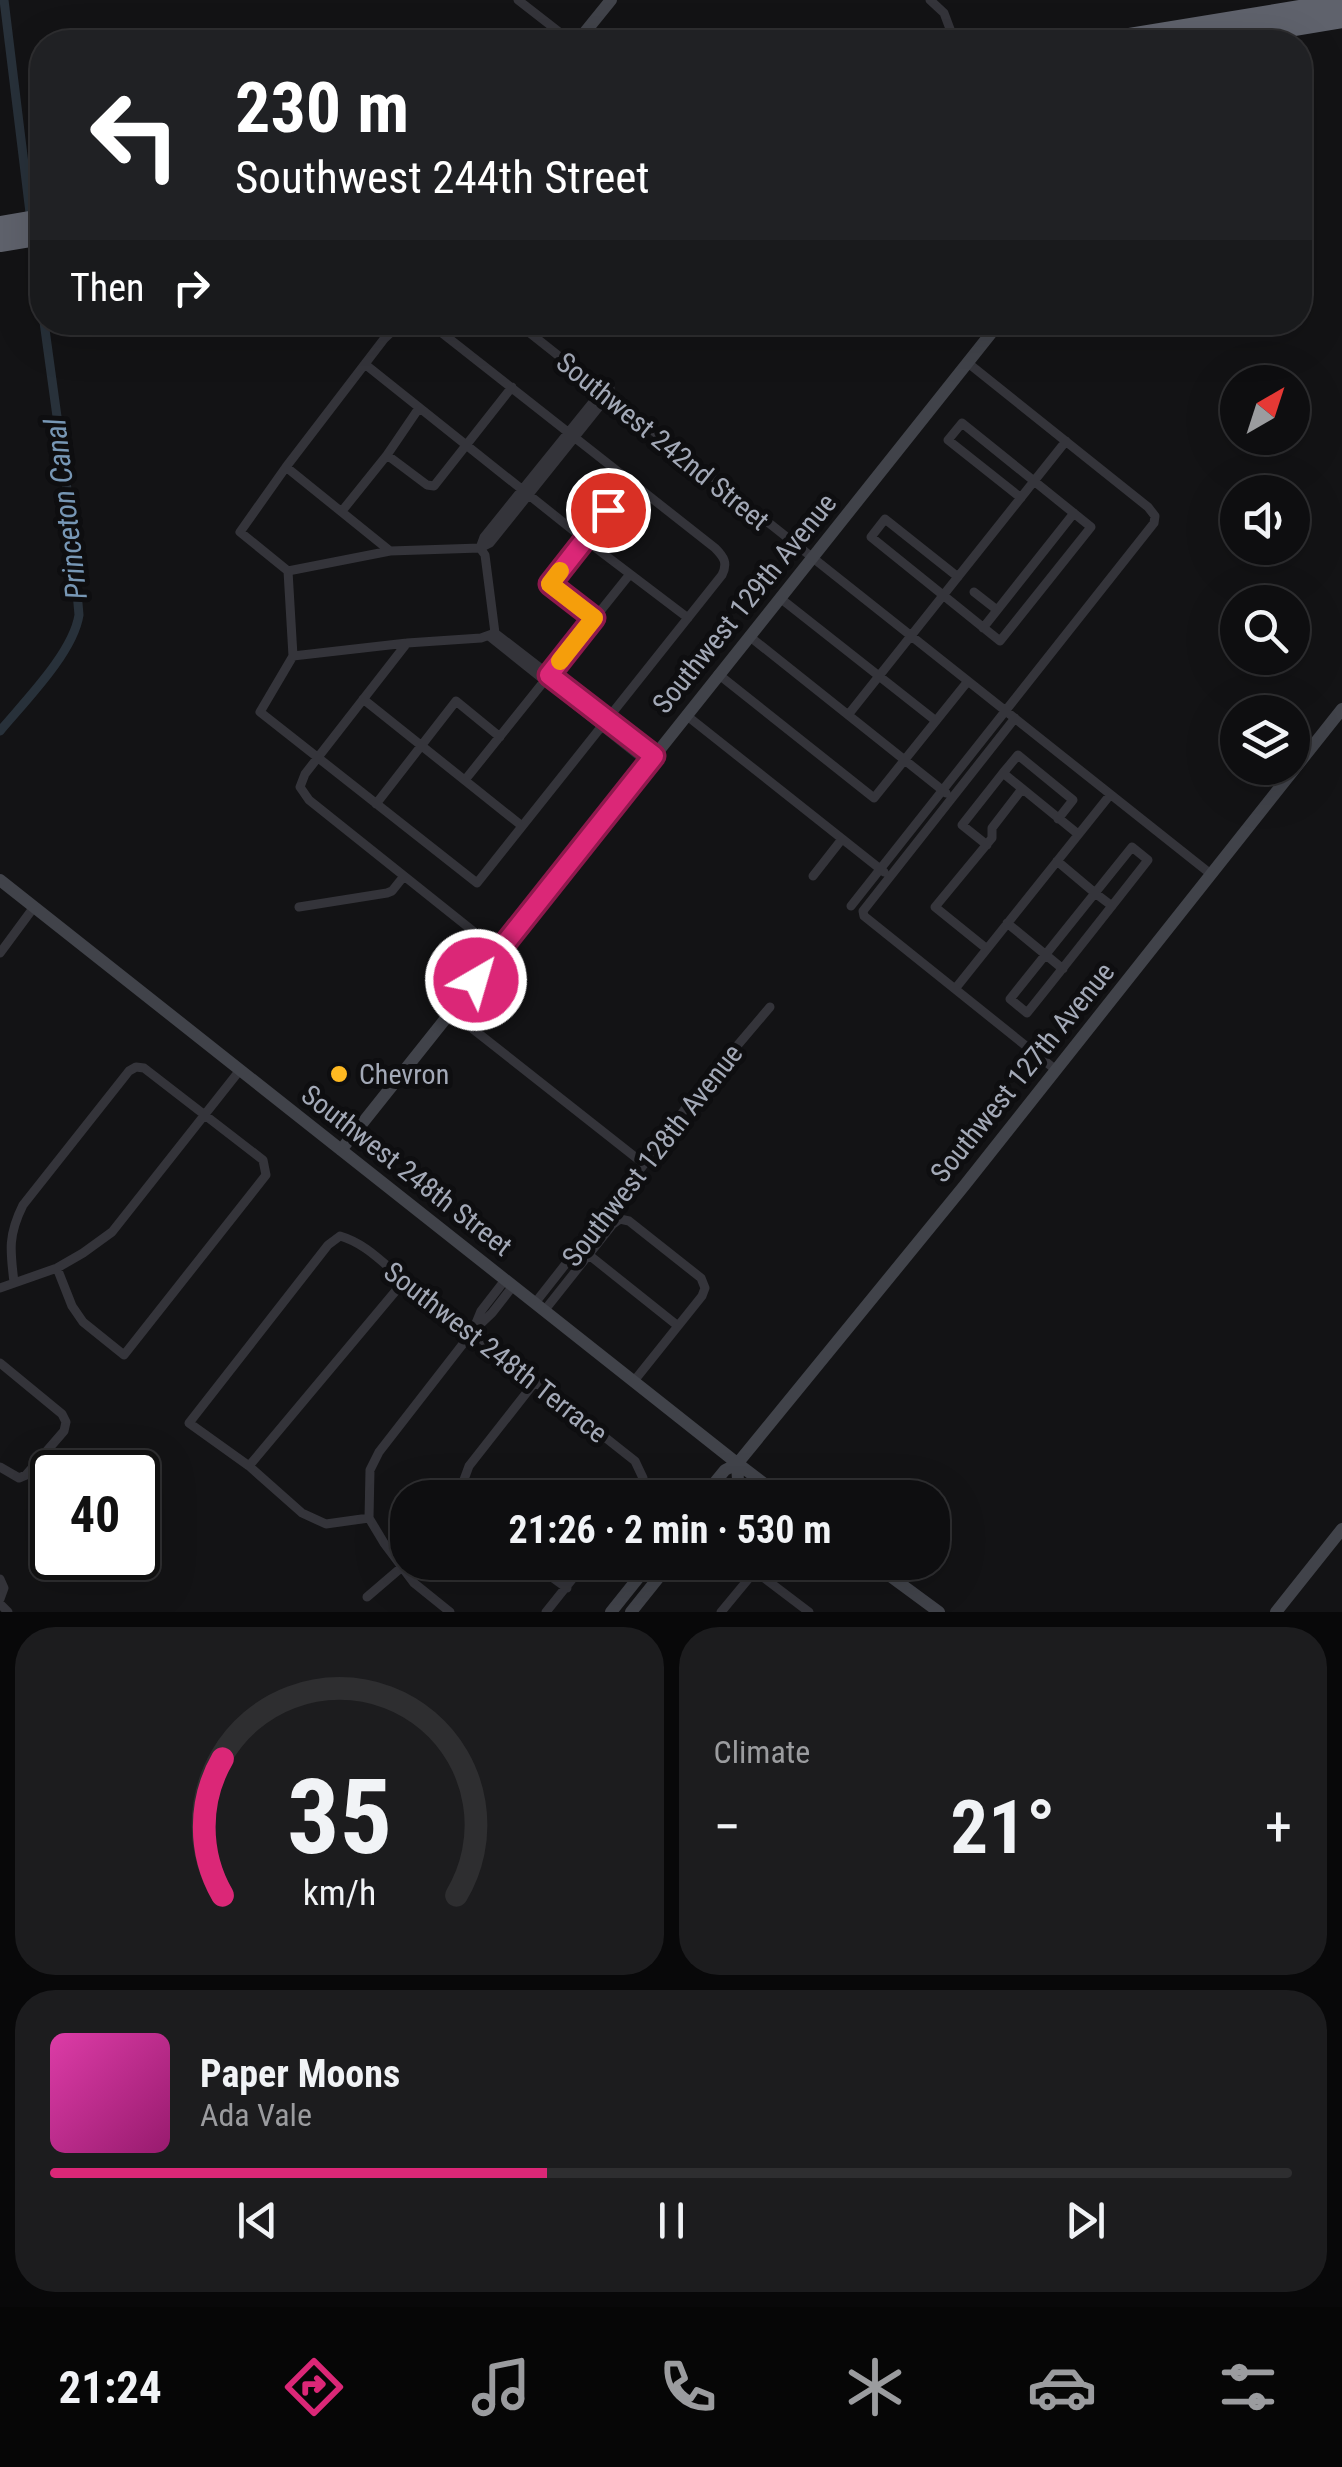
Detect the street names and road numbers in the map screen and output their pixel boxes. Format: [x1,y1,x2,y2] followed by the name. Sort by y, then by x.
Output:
[550,346,776,537] street label: Southwest 242nd Street
[646,487,843,720] street label: Southwest 129th Avenue
[924,956,1121,1189] street label: Southwest 127th Avenue
[555,1038,749,1273] street label: Southwest 128th Avenue
[295,1078,519,1263] street label: Southwest 248th Street
[377,1255,614,1450] street label: Southwest 248th Terrace

